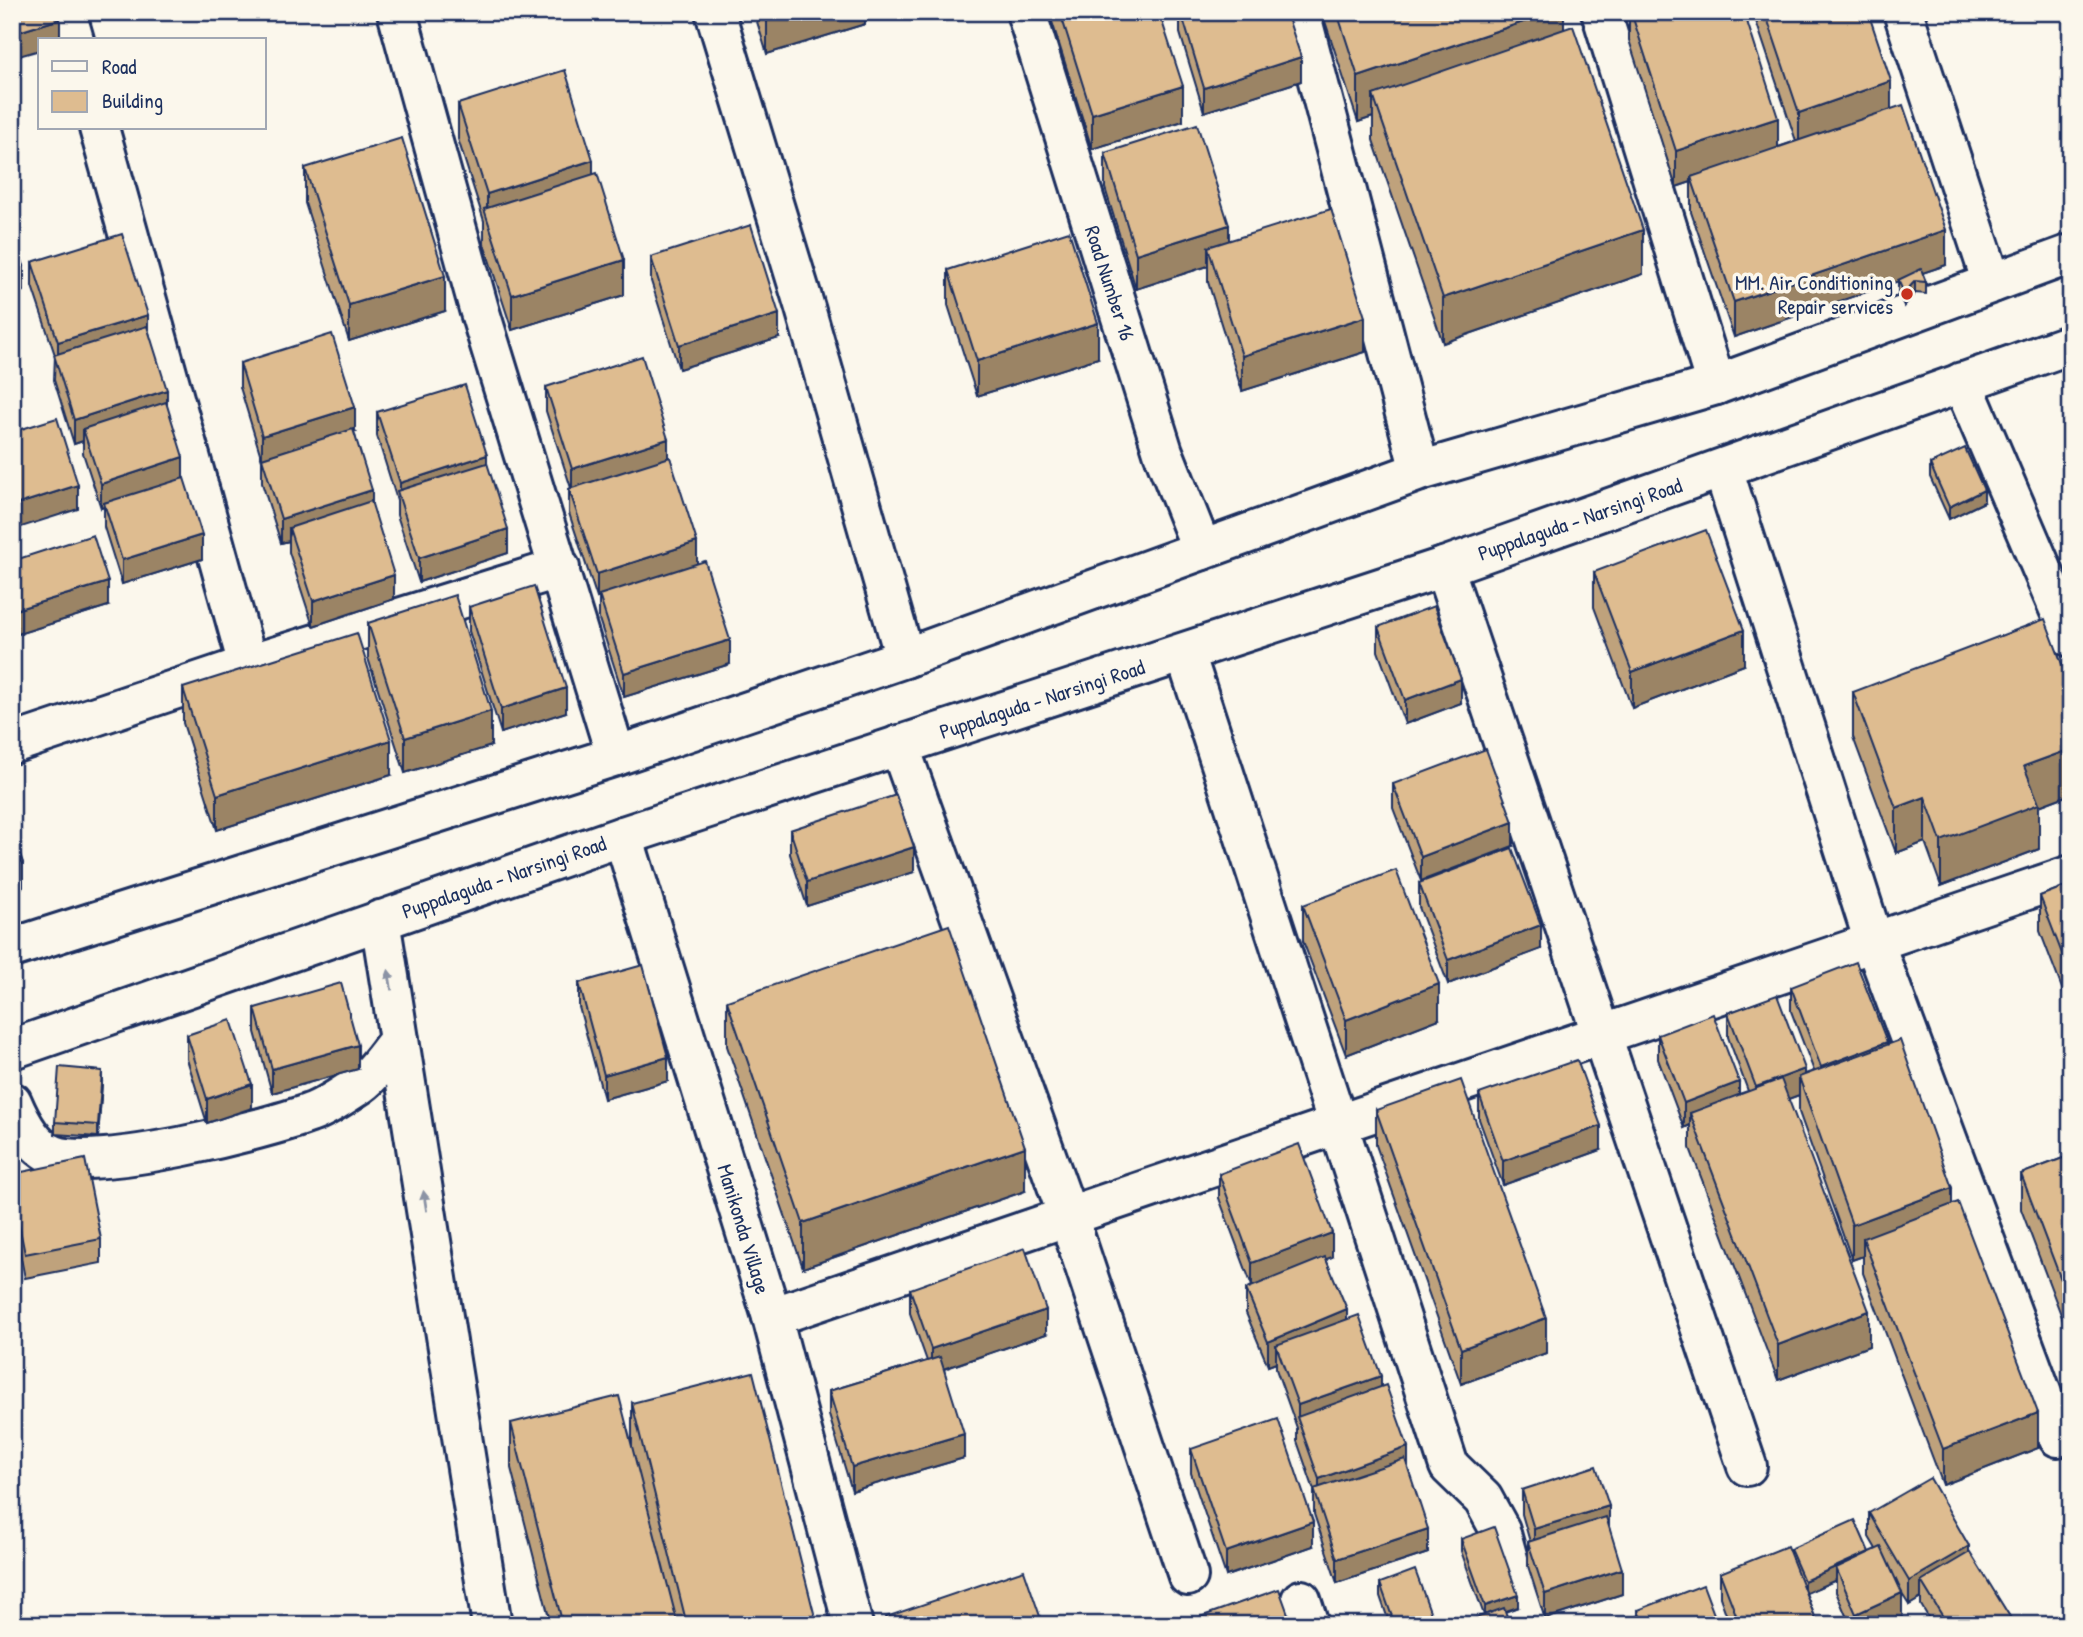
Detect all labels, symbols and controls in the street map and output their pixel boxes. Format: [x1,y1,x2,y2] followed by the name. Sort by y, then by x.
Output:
[38,38,266,130] legend
[102,52,136,81] text: Road
[102,86,163,115] text: Building
[1078,222,1142,344] street label: Road Number 16
[1735,268,1893,321] place label: MM. Air Conditioning Repair services
[1899,286,1915,302] marker: MM. Air Conditioning Repair services
[1474,470,1686,568] street label: Puppalaguda - Narsingi Road
[936,652,1148,746] street label: Puppalaguda - Narsingi Road
[398,828,610,926] street label: Puppalaguda - Narsingi Road
[384,969,395,991] one-way arrow
[710,1161,778,1297] street label: Manikonda Village
[419,1190,430,1212] one-way arrow

